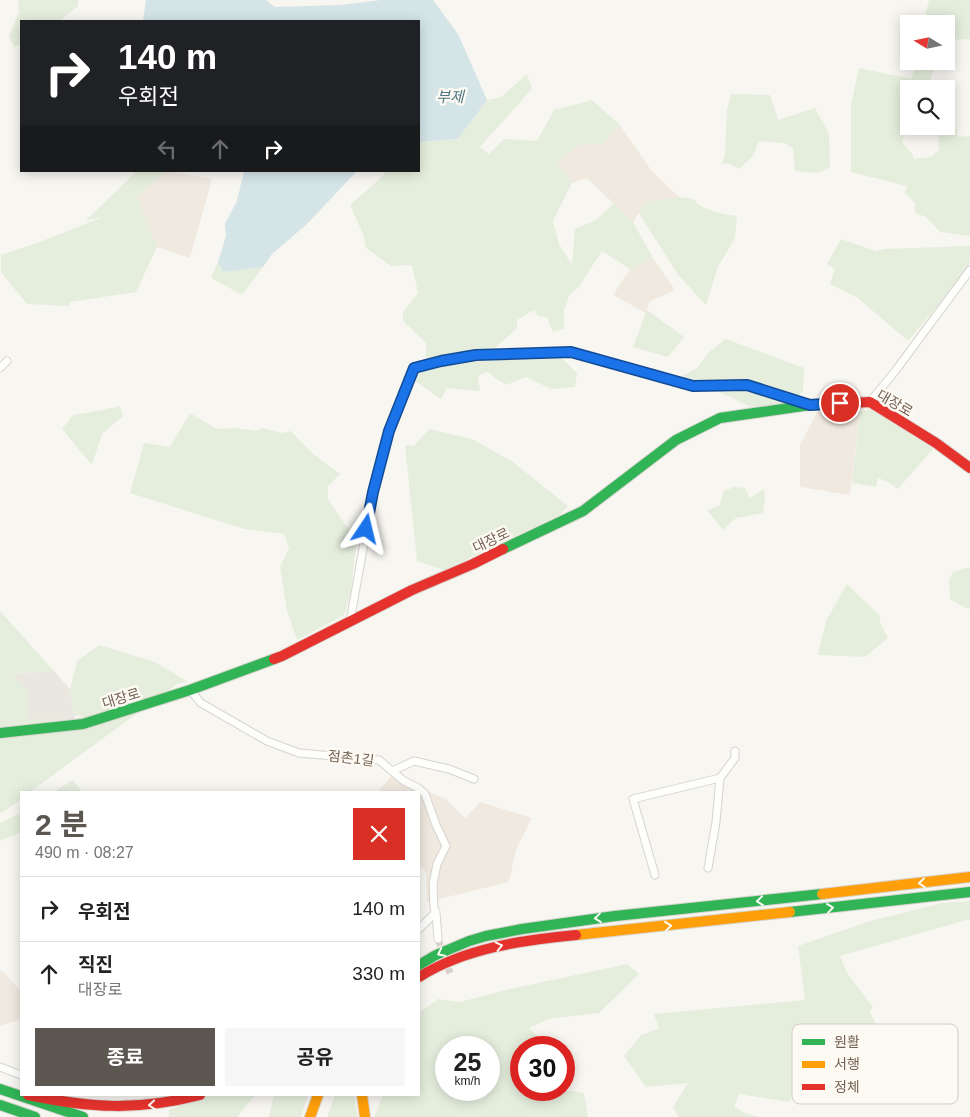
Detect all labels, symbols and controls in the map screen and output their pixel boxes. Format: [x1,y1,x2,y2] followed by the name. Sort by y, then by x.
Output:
[900,15,955,70] north arrow
[900,15,955,135] map controls
[118,37,217,76] text: 140 m
[35,40,100,105] icon: right
[900,80,955,135] button: search
[118,84,179,109] text: 우회전
[436,88,466,105] water label: 부제
[153,135,181,163] icon: left
[206,135,234,163] icon: ahead
[259,135,287,163] icon: right
[819,382,861,424] pin
[874,386,916,420] street label: 대장로
[826,389,854,417] icon: arrive
[339,502,391,554] position arrow
[470,524,512,556] street label: 대장로
[100,685,142,711] street label: 대장로
[327,747,375,769] street label: 점촌1길
[35,808,88,841] text: 2 분
[353,808,405,860] button: close
[35,844,134,861] text: 490 m · 08:27
[917,877,925,888] one-way arrow
[35,895,63,923] icon: right
[756,895,764,906] one-way arrow
[352,898,405,919] text: 140 m
[78,901,130,922] text: 우회전
[826,903,834,914] one-way arrow
[594,912,602,923] one-way arrow
[665,921,673,932] one-way arrow
[494,941,503,951] one-way arrow
[437,947,446,957] one-way arrow
[78,954,113,975] text: 직진
[35,960,63,988] icon: ahead
[352,963,405,984] text: 330 m
[78,981,122,998] text: 대장로
[792,1024,958,1104] legend
[35,1028,215,1086] button: 종료
[225,1028,405,1086] button: 공유
[834,1034,860,1050] text: 원활
[510,1036,575,1101] speed limit sign: 30
[454,1048,481,1076] text: 25
[834,1056,860,1072] text: 서행
[454,1074,481,1088] text: km/h
[834,1079,860,1095] text: 정체
[148,1099,156,1110] one-way arrow

